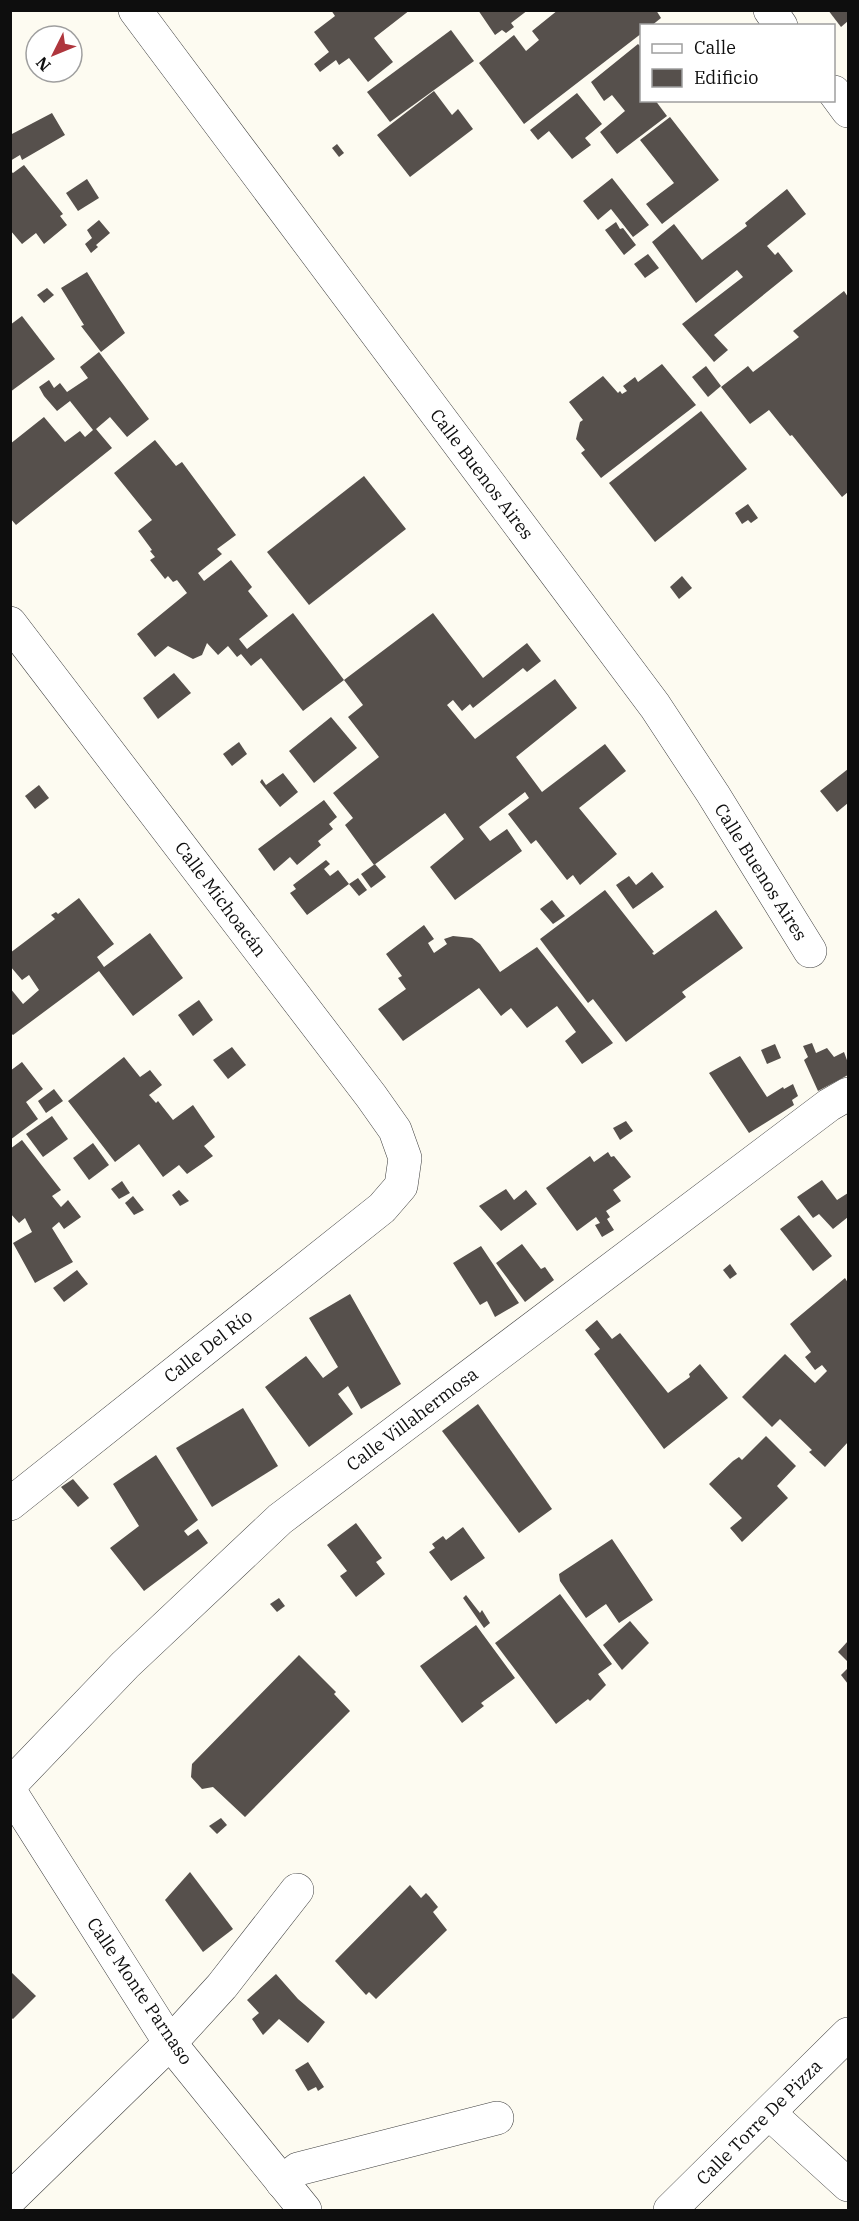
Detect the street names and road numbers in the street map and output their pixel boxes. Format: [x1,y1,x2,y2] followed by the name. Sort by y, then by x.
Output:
[425,404,539,544] street label: Calle Buenos Aires
[709,799,813,945] street label: Calle Buenos Aires
[170,837,272,961] street label: Calle Michoacán
[159,1304,257,1388] street label: Calle Del Río
[342,1362,482,1476] street label: Calle Villahermosa
[82,1913,198,2069] street label: Calle Monte Parnaso
[691,2054,827,2190] street label: Calle Torre De Pizza

